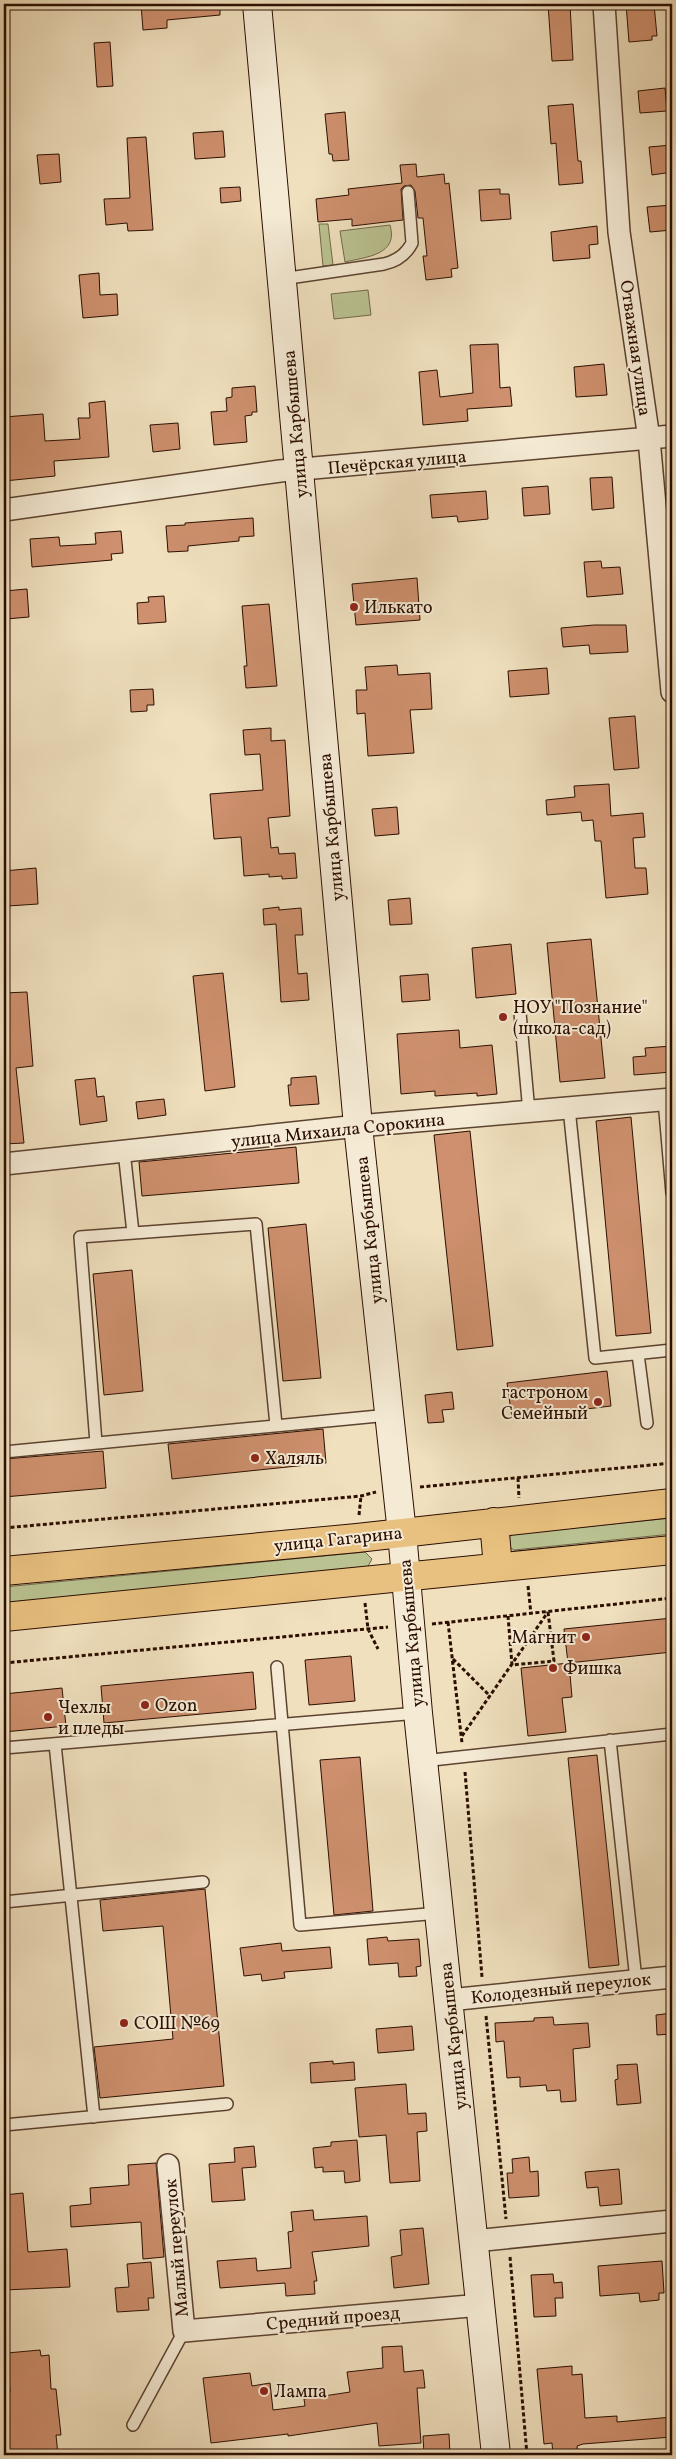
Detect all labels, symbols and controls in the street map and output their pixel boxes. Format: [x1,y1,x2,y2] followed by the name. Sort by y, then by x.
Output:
[613,279,656,418] street label: Отважная улица
[278,349,315,499] street label: улица Карбышева
[327,445,468,482] street label: Печёрская улица
[364,596,432,621] place label: Илькато
[348,601,360,613] marker: Илькато
[314,752,351,902] street label: улица Карбышева
[513,996,648,1042] place label: НОУ "Познание" (школа-сад)
[497,1011,509,1023] marker: НОУ "Познание" (школа-сад)
[230,1108,446,1155] street label: улица Михаила Сорокина
[350,1155,391,1305] street label: улица Карбышева
[501,1381,588,1427] place label: гастроном Семейный
[592,1396,604,1408] marker: гастроном Семейный
[265,1447,324,1472] place label: Халяль
[249,1452,261,1464] marker: Халяль
[273,1521,404,1560] street label: улица Гагарина
[394,1558,431,1708] street label: улица Карбышева
[512,1626,576,1651] place label: Магнит
[580,1631,592,1643] marker: Магнит
[563,1657,622,1682] place label: Фишка
[547,1662,559,1674] marker: Фишка
[155,1694,198,1719] place label: Ozon
[58,1696,125,1742] place label: Чехлы и пледы
[139,1699,151,1711] marker: Ozon
[42,1711,54,1723] marker: Чехлы и пледы
[434,1961,475,2111] street label: улица Карбышева
[470,1968,653,2011] street label: Колодезный переулок
[134,2012,220,2037] place label: СОШ №69
[118,2017,130,2029] marker: СОШ №69
[159,2177,196,2318] street label: Малый переулок
[265,2301,401,2338] street label: Средний проезд
[274,2380,327,2405] place label: Лампа
[258,2385,270,2397] marker: Лампа

